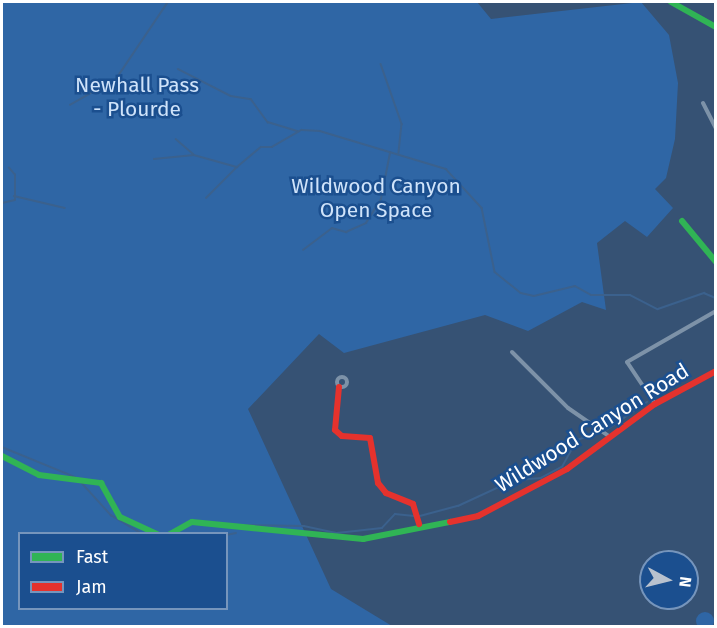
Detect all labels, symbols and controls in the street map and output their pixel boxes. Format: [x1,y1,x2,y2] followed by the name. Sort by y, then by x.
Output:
[75,72,199,122] park label: Newhall Pass - Plourde
[291,173,461,223] park label: Wildwood Canyon Open Space
[491,358,693,498] street label: Wildwood Canyon Road
[18,532,228,610] legend
[76,546,108,568] text: Fast
[639,550,699,610] north arrow
[76,576,107,598] text: Jam
[675,576,695,588] text: N

